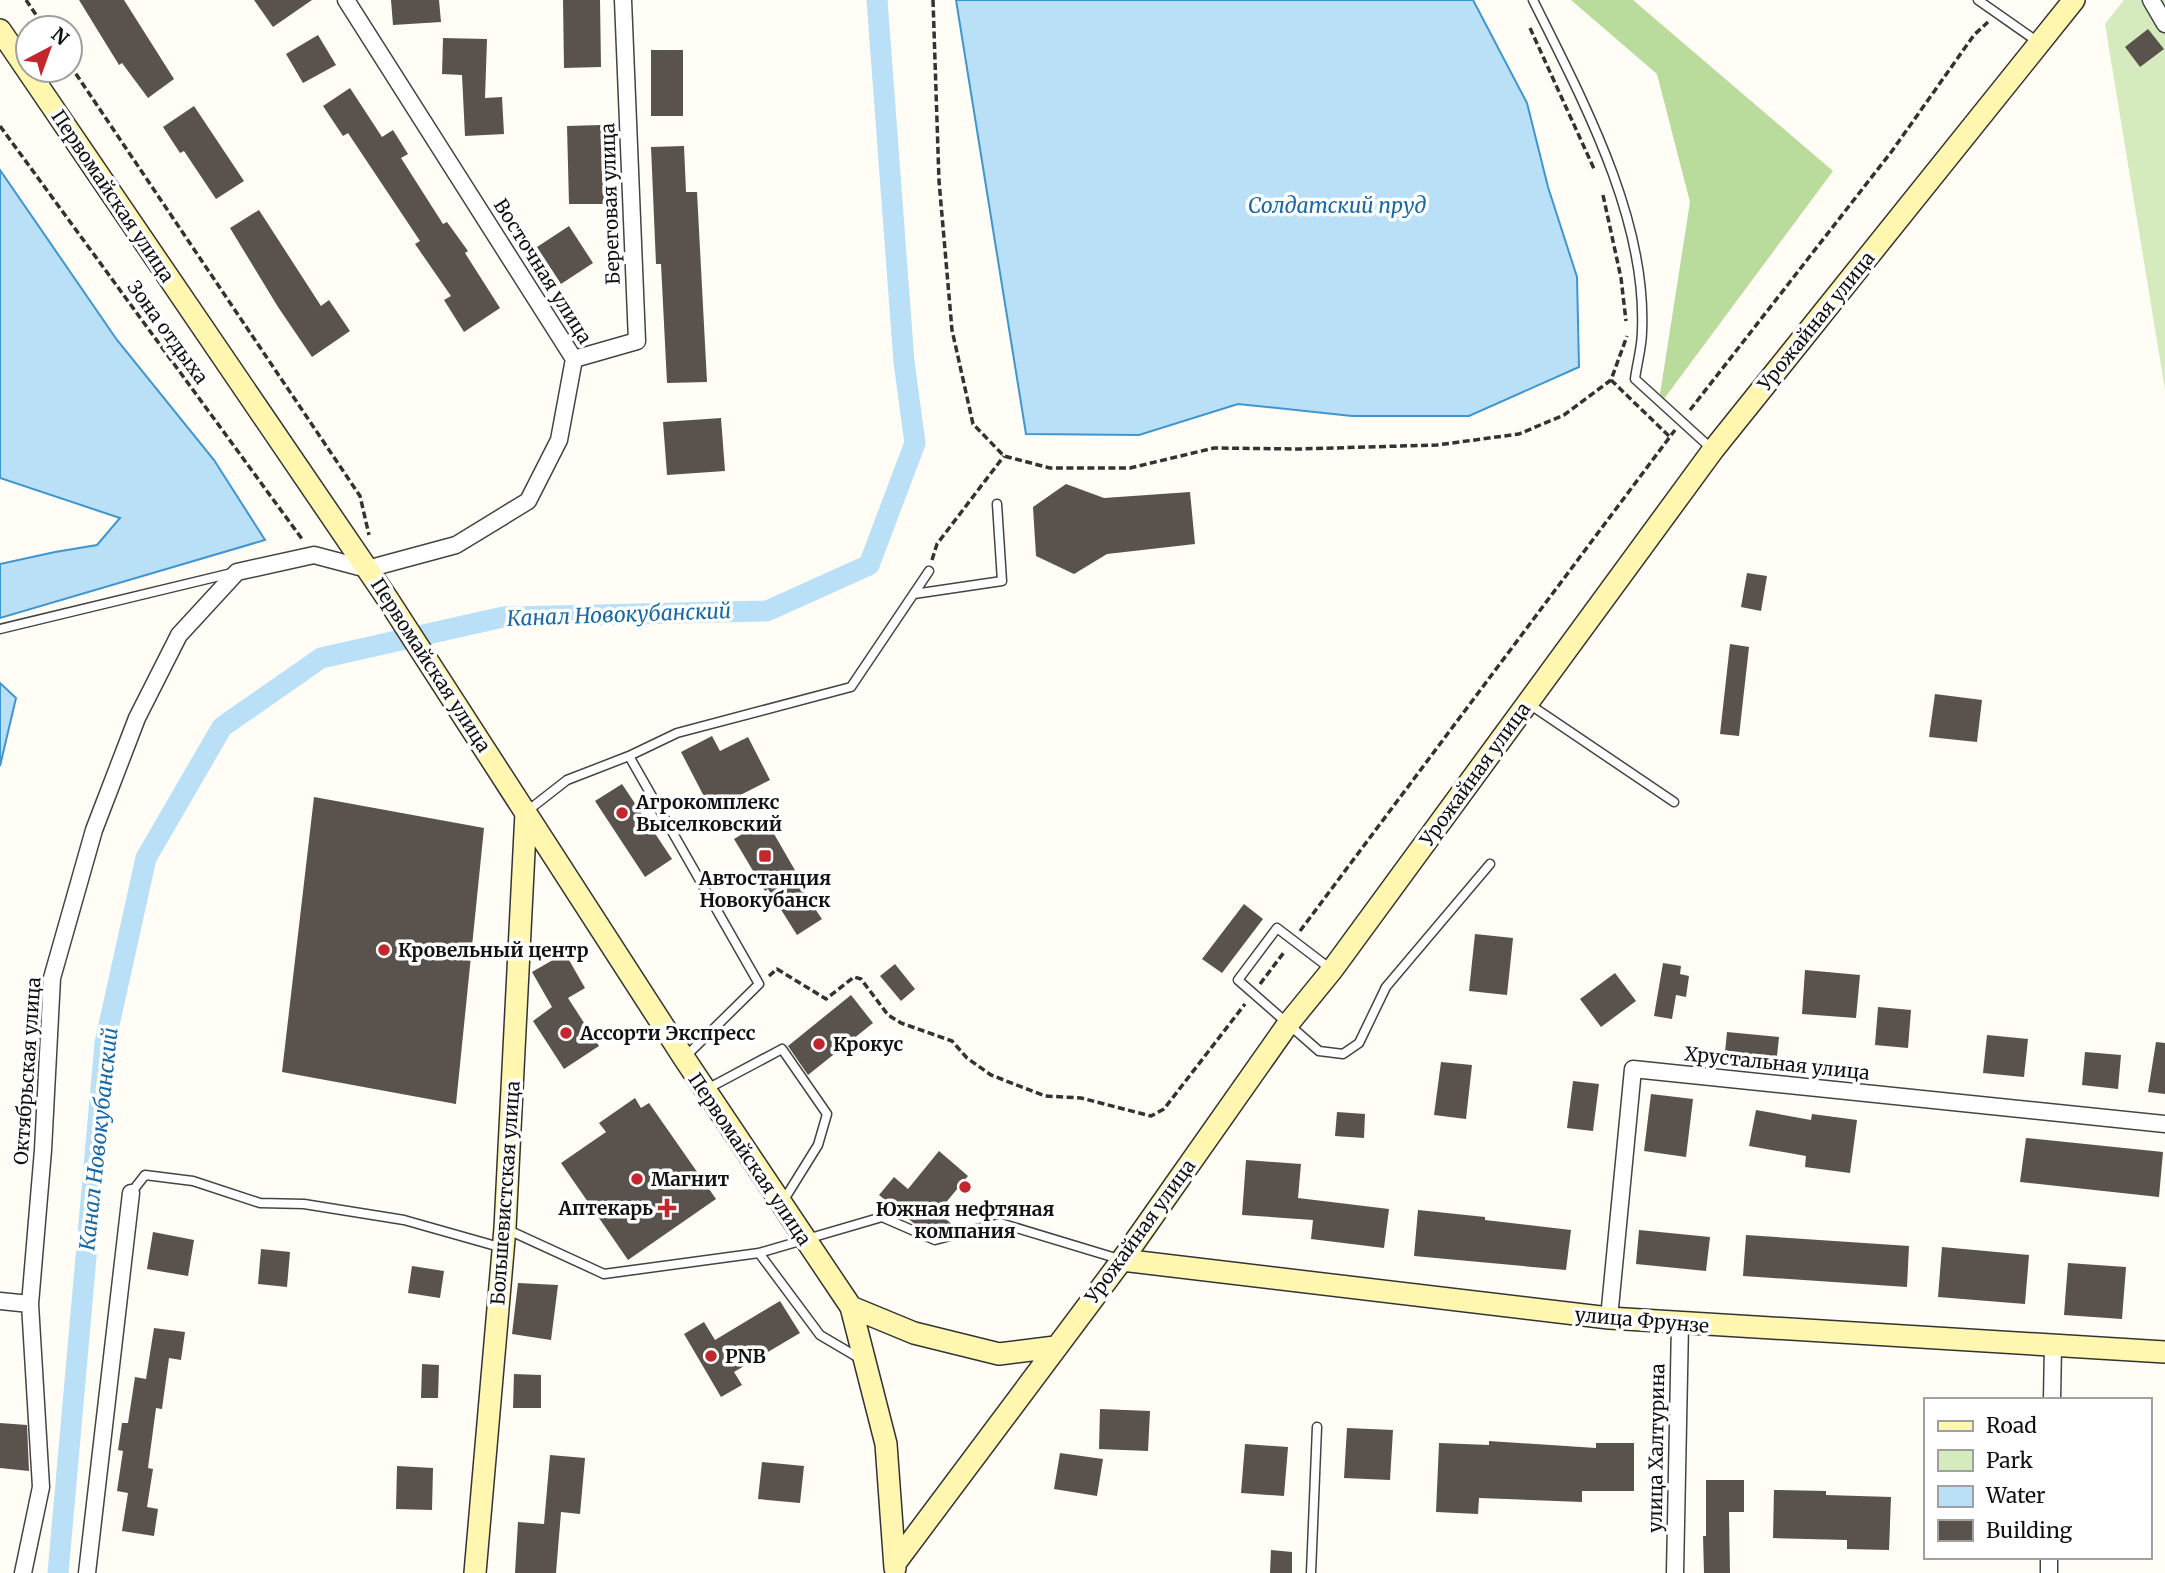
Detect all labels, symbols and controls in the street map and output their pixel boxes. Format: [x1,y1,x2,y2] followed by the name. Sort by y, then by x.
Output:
[14,14,84,84] north arrow
[47,22,74,50] text: N
[46,105,180,287] street label: Первомайская улица
[595,123,625,285] street label: Береговая улица
[1248,192,1426,219] water label: Солдатский пруд
[489,194,597,348] street label: Восточная улица
[1752,246,1880,396] street label: Урожайная улица
[122,276,214,388] street label: Зона отдыха
[366,573,496,757] street label: Первомайская улица
[506,597,732,632] water label: Канал Новокубанский
[1414,697,1535,852] street label: Урожайная улица
[635,790,782,836] place label: Агрокомплекс Выселковский
[614,805,630,821] marker: Агрокомплекс Выселковский
[757,848,773,864] marker: Автостанция Новокубанск
[698,866,831,912] place label: Автостанция Новокубанск
[398,938,589,962] place label: Кровельный центр
[376,942,392,958] marker: Кровельный центр
[8,976,46,1166] street label: Октябрьская улица
[579,1021,756,1045] place label: Ассорти Экспресс
[558,1025,574,1041] marker: Ассорти Экспресс
[73,1026,124,1252] water label: Канал Новокубанский
[833,1032,904,1056] place label: Крокус
[811,1036,827,1052] marker: Крокус
[1683,1041,1871,1085] street label: Хрустальная улица
[683,1068,817,1250] street label: Первомайская улица
[485,1080,525,1306] street label: Большевистская улица
[1079,1154,1200,1309] street label: Урожайная улица
[651,1167,730,1191] place label: Магнит
[629,1171,645,1187] marker: Магнит
[957,1179,973,1195] marker: Южная нефтяная компания
[558,1196,653,1220] place label: Аптекарь
[876,1197,1055,1243] place label: Южная нефтяная компания
[659,1200,675,1216] marker: Аптекарь
[1574,1302,1710,1338] street label: улица Фрунзе
[725,1344,766,1368] place label: PNB
[703,1348,719,1364] marker: PNB
[1643,1363,1669,1533] street label: улица Халтурина
[1924,1398,2151,1559] legend
[1986,1412,2037,1439] text: Road
[1986,1447,2033,1474] text: Park
[1985,1482,2045,1509] text: Water
[1986,1517,2073,1544] text: Building

